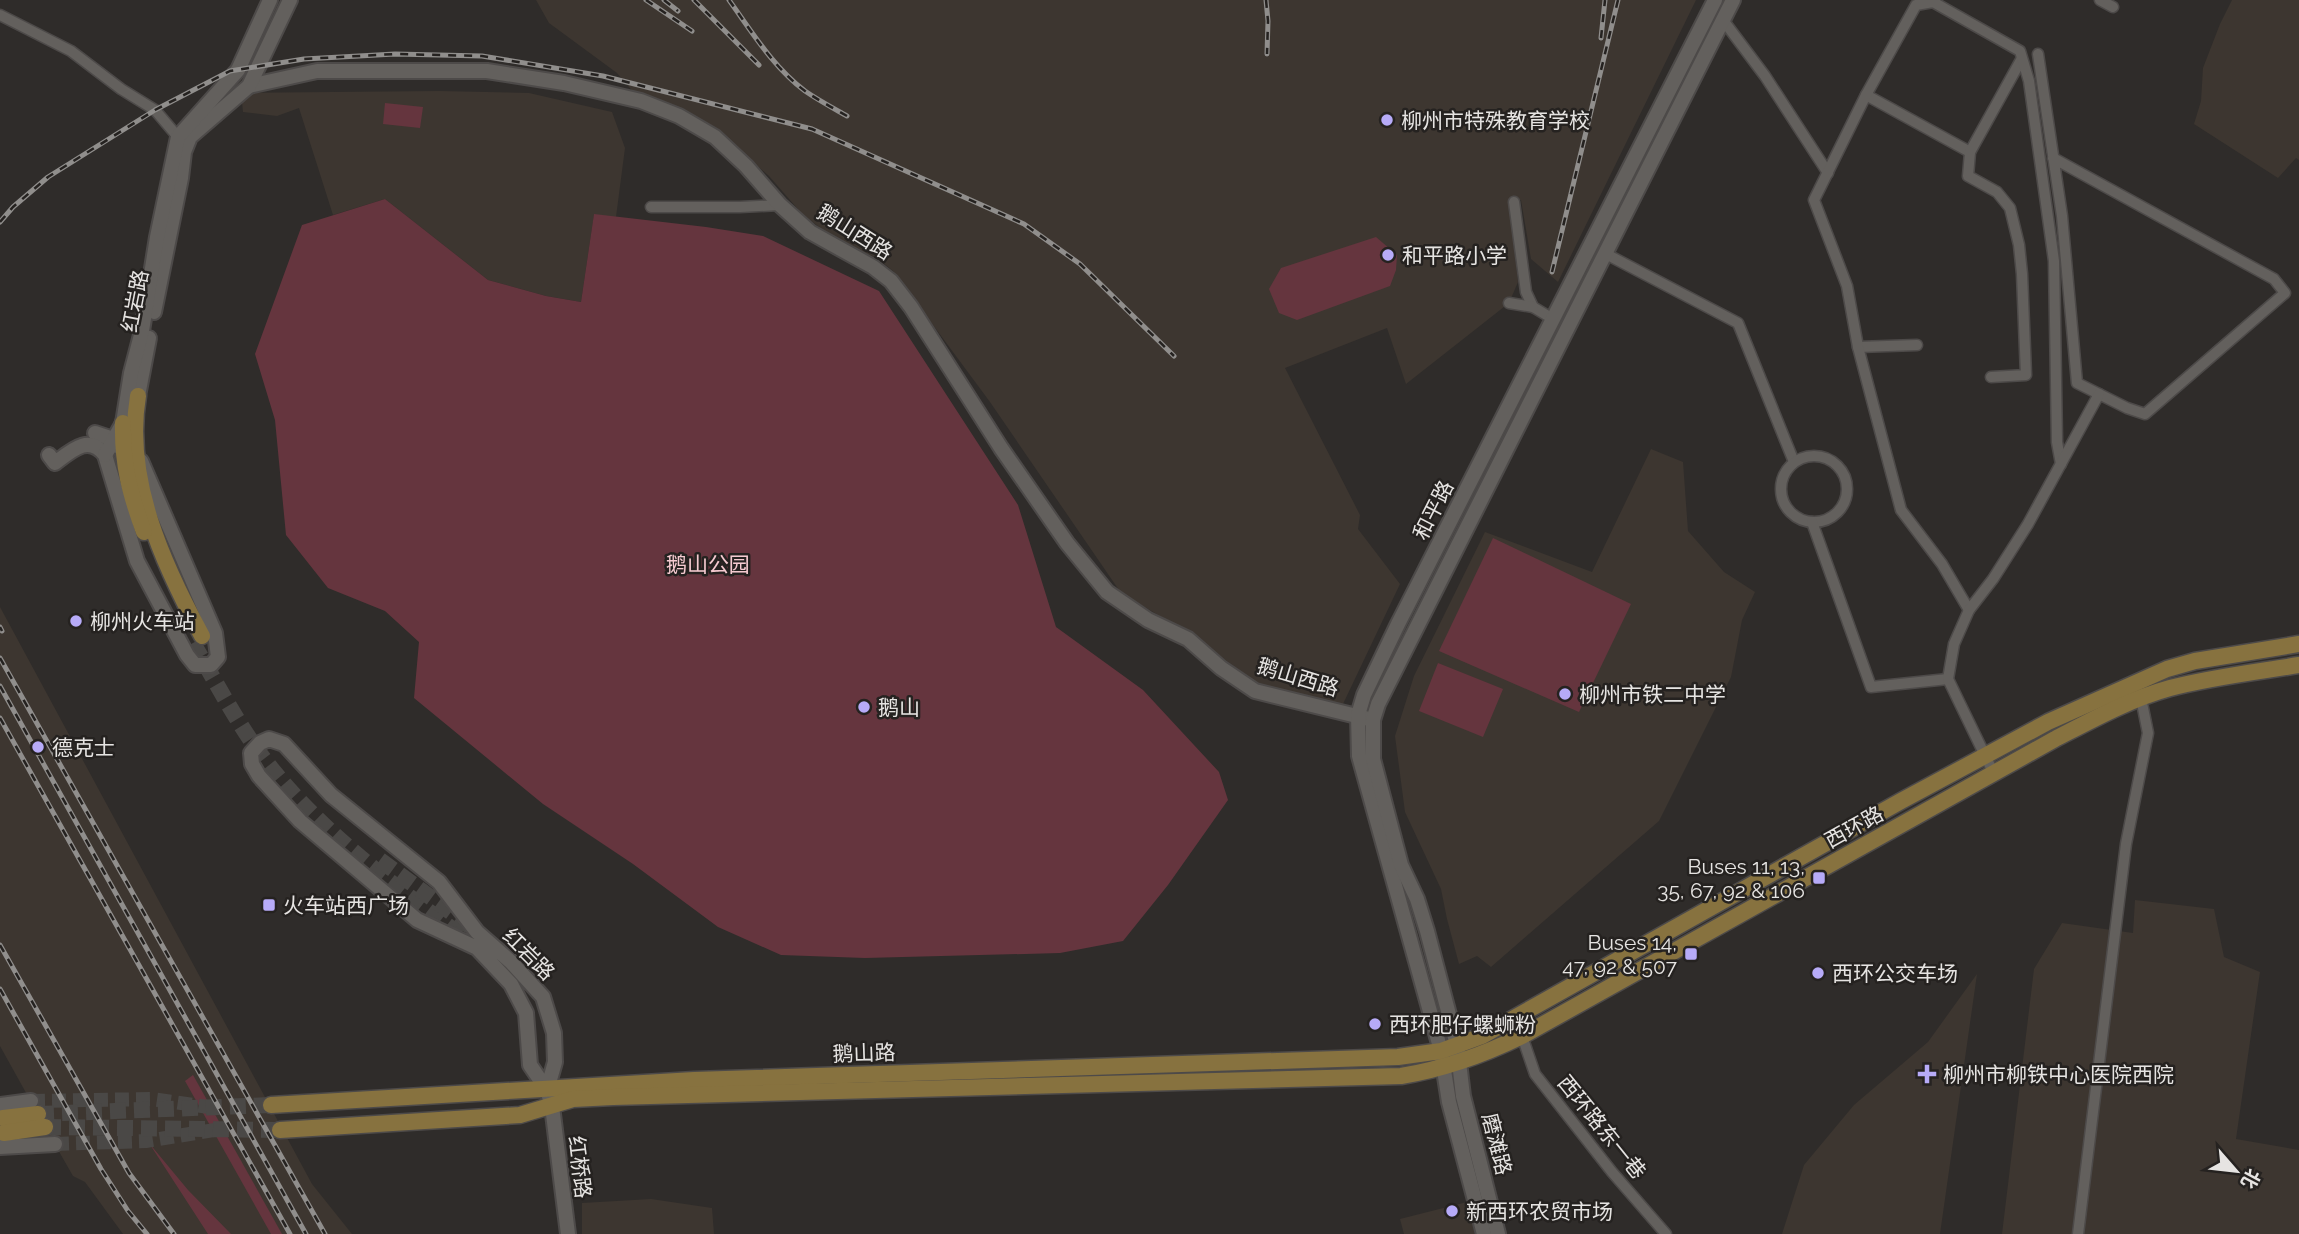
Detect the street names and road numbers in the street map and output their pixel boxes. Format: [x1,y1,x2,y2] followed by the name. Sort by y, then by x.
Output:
[813,199,897,265] street label: 鹅山西路
[117,268,153,334] street label: 红岩路
[1408,476,1458,544] street label: 和平路
[1254,653,1342,701] street label: 鹅山西路
[1820,801,1888,853] street label: 西环路
[498,923,560,985] street label: 红岩路
[832,1039,896,1067] street label: 鹅山路
[1553,1070,1651,1184] street label: 西环路东一巷
[1477,1110,1517,1178] street label: 磨滩路
[564,1134,596,1200] street label: 红桥路

